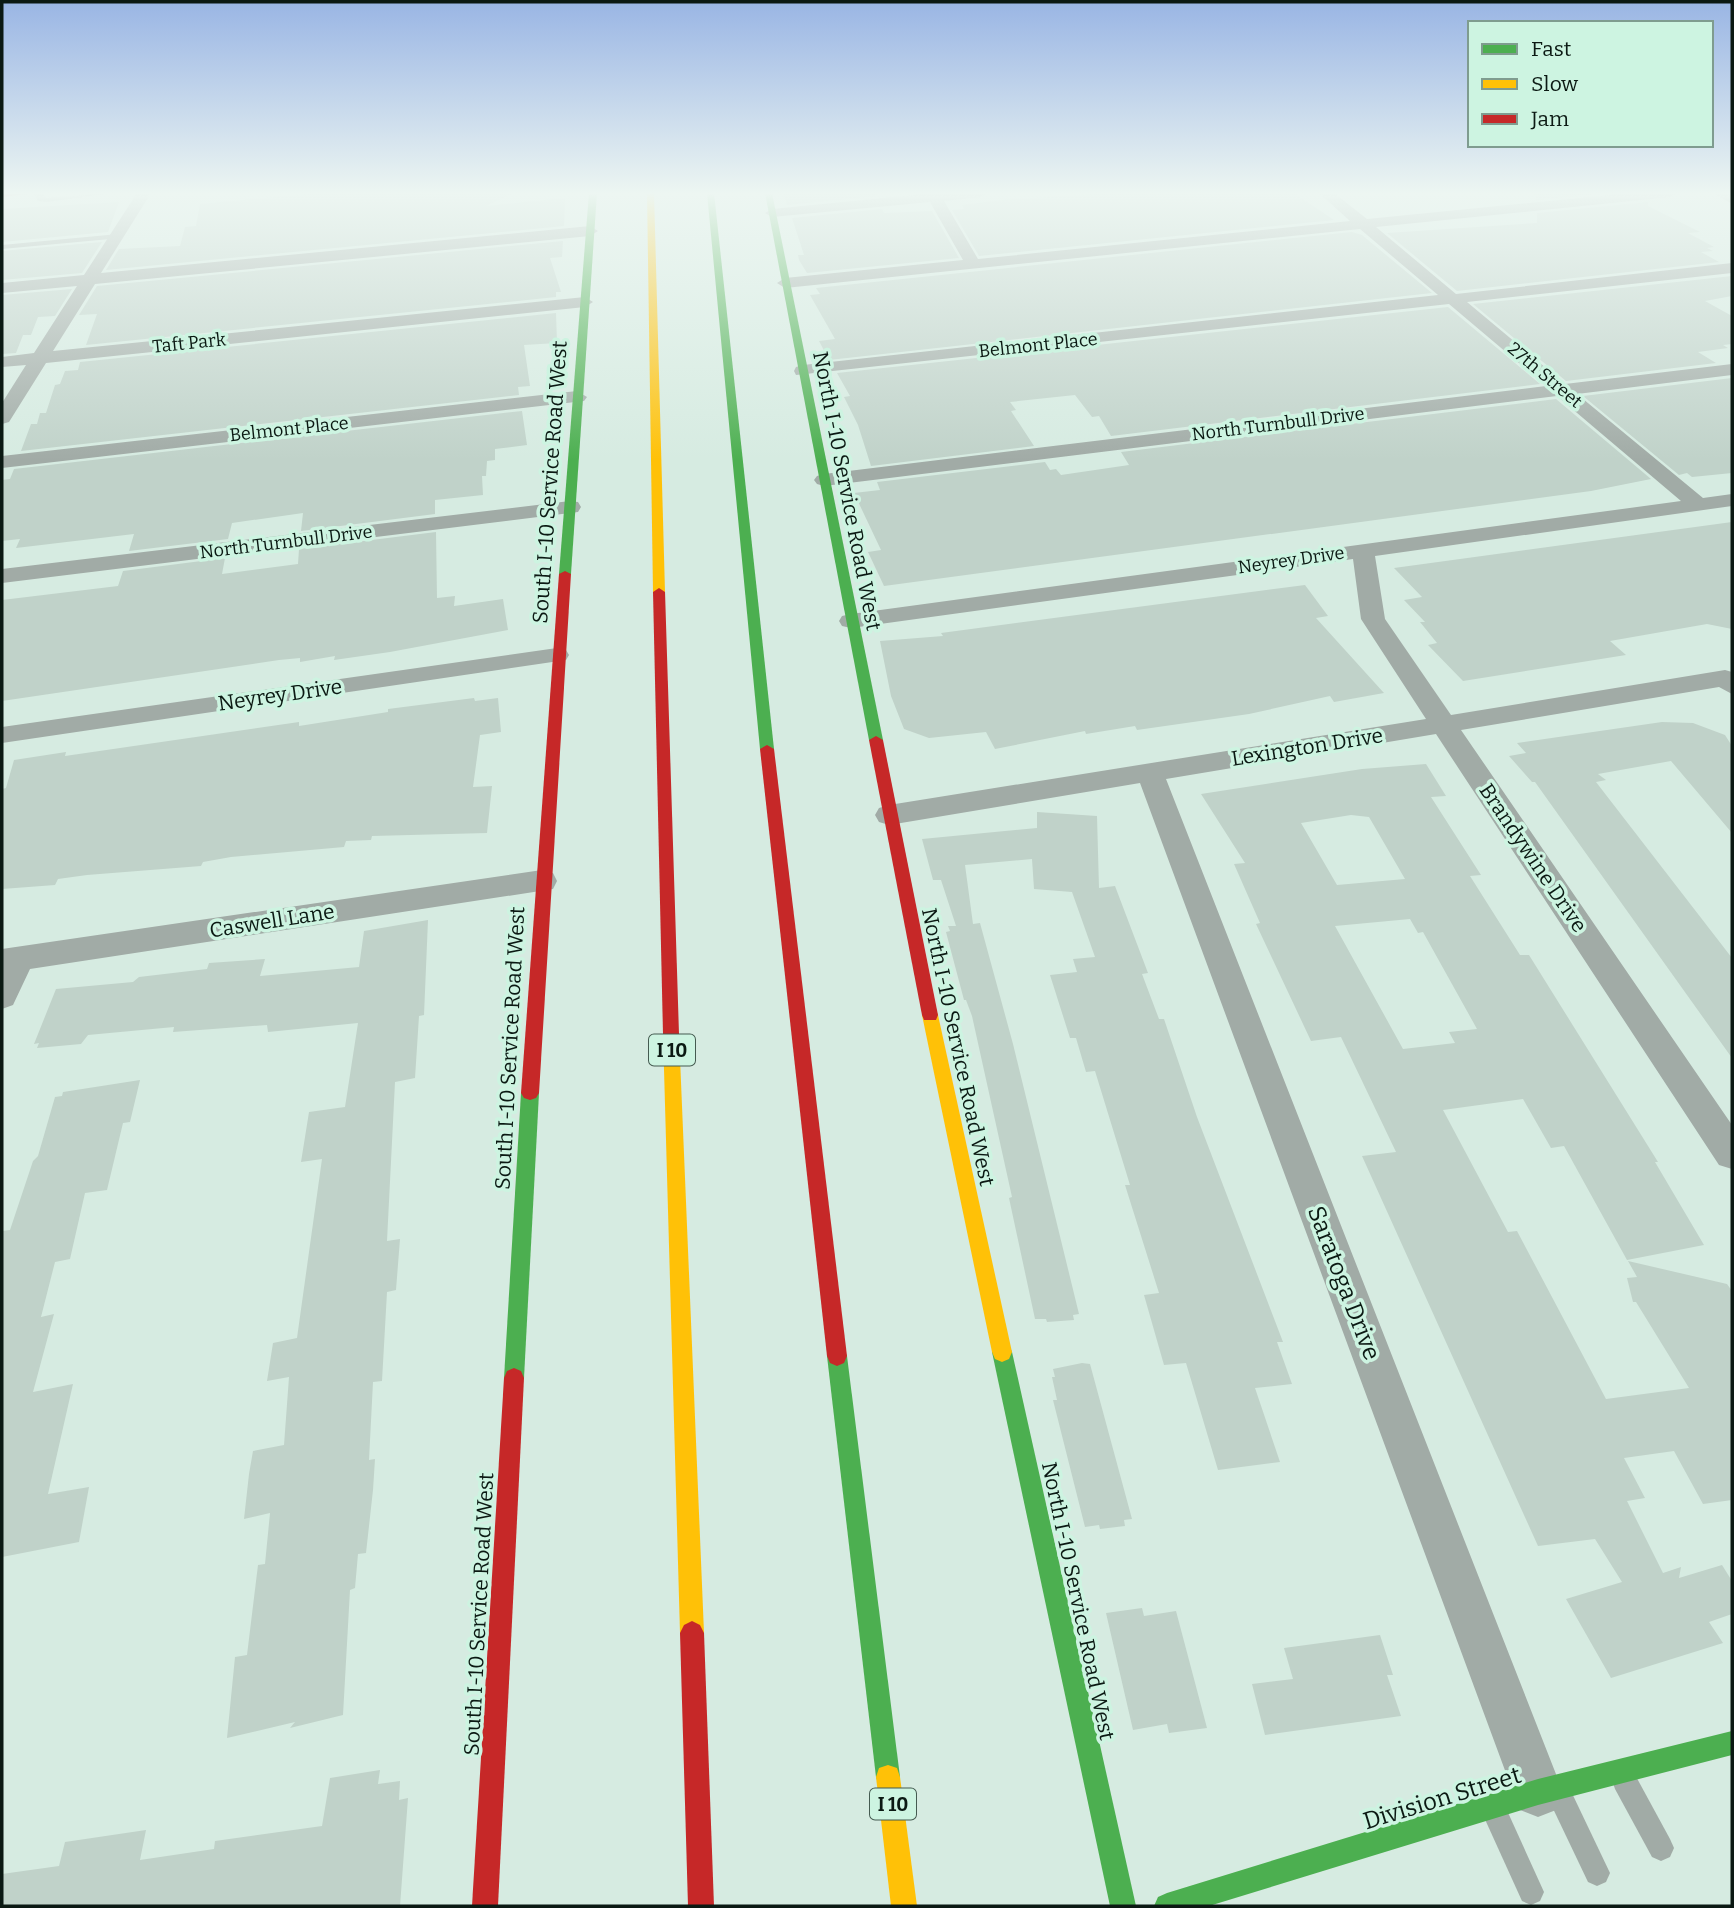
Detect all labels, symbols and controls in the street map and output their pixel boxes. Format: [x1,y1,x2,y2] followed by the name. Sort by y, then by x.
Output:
[1468,21,1713,147] legend
[1531,36,1572,62] text: Fast
[1531,71,1578,97] text: Slow
[1530,106,1569,132] text: Jam
[151,328,228,358] street label: Taft Park
[977,328,1099,362] street label: Belmont Place
[1503,337,1587,413] street label: 27th Street
[527,339,573,624] street label: South I-10 Service Road West
[807,349,887,633] street label: North I-10 Service Road West
[1190,402,1366,446] street label: North Turnbull Drive
[228,412,350,446] street label: Belmont Place
[198,520,374,564] street label: North Turnbull Drive
[1236,542,1346,578] street label: Neyrey Drive
[216,673,344,717] street label: Neyrey Drive
[1229,722,1385,772] street label: Lexington Drive
[1474,779,1592,937] street label: Brandywine Drive
[208,898,336,944] street label: Caswell Lane
[490,905,530,1190] street label: South I-10 Service Road West
[916,906,1000,1189] street label: North I-10 Service Road West
[649,1034,695,1066] road number: I 10
[1302,1202,1386,1364] street label: Saratoga Drive
[1036,1460,1120,1743] street label: North I-10 Service Road West
[459,1471,499,1756] street label: South I-10 Service Road West
[1360,1761,1524,1835] street label: Division Street
[870,1788,916,1820] road number: I 10

